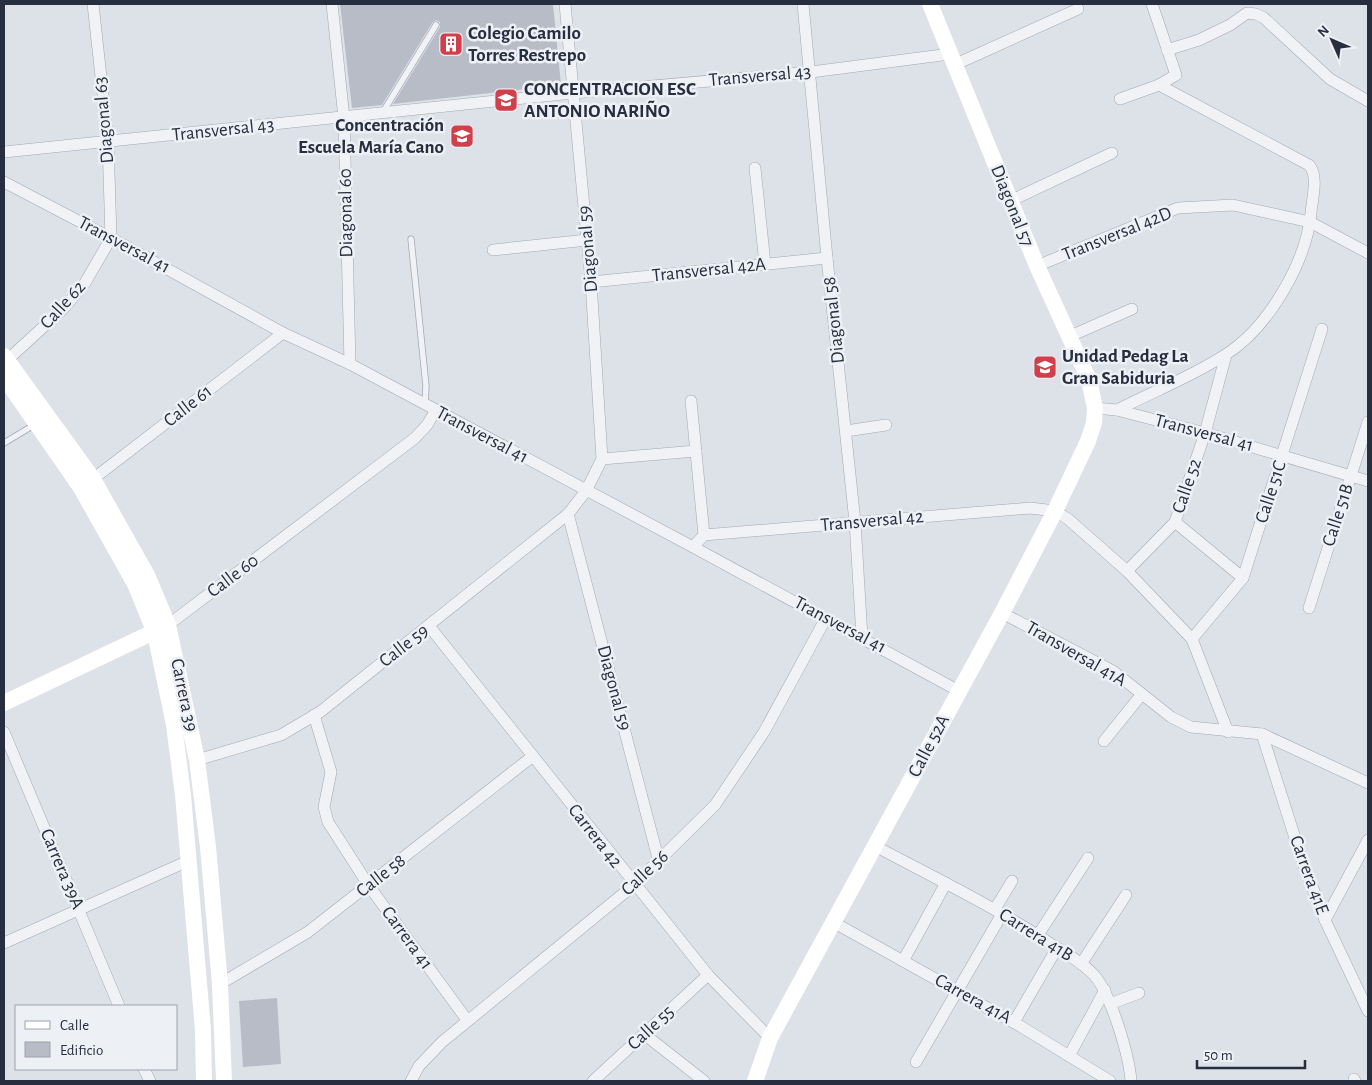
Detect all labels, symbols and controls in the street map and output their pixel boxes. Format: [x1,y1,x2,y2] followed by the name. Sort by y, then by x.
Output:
[1307,15,1357,65] north arrow
[1315,23,1332,40] text: N
[468,24,586,65] place label: Colegio Camilo Torres Restrepo
[438,31,464,57] building icon: Colegio Camilo Torres Restrepo
[708,62,812,90] street label: Transversal 43
[91,76,117,164] street label: Diagonal 63
[524,80,696,121] place label: CONCENTRACION ESC ANTONIO NARIÑO
[493,87,519,113] school or university icon: CONCENTRACION ESC ANTONIO NARIÑO
[171,115,275,145] street label: Transversal 43
[298,116,444,157] place label: Concentración Escuela María Cano
[449,123,475,149] school or university icon: Concentración Escuela María Cano
[987,162,1037,250] street label: Diagonal 57
[336,168,356,258] street label: Diagonal 60
[1060,203,1174,265] street label: Transversal 42D
[575,205,601,293] street label: Diagonal 59
[75,213,173,277] street label: Transversal 41
[651,255,767,285] street label: Transversal 42A
[820,276,848,364] street label: Diagonal 58
[37,277,90,333] street label: Calle 62
[1062,347,1189,388] place label: Unidad Pedag La Gran Sabiduria
[1032,354,1058,380] school or university icon: Unidad Pedag La Gran Sabiduria
[160,381,216,431] street label: Calle 61
[433,403,531,467] street label: Transversal 41
[1153,411,1255,455] street label: Transversal 41
[1169,456,1205,516] street label: Calle 52
[1252,458,1290,526] street label: Calle 51C
[1319,481,1357,549] street label: Calle 51B
[820,507,925,535] street label: Transversal 42
[204,551,262,601] street label: Calle 60
[791,593,889,657] street label: Transversal 41
[1023,618,1129,690] street label: Transversal 41A
[376,621,432,671] street label: Calle 59
[594,643,634,733] street label: Diagonal 59
[167,657,201,733] street label: Carrera 39
[905,712,953,780] street label: Calle 52A
[564,801,626,872] street label: Carrera 42
[37,826,87,912] street label: Carrera 39A
[1286,833,1332,917] street label: Carrera 41E
[618,847,672,899] street label: Calle 56
[353,851,409,901] street label: Calle 58
[378,903,436,973] street label: Carrera 41
[996,905,1076,965] street label: Carrera 41B
[932,970,1014,1028] street label: Carrera 41A
[624,1002,678,1054] street label: Calle 55
[15,1005,178,1070] legend
[60,1018,89,1033] text: Calle
[1197,1038,1304,1070] scale bar
[60,1043,103,1058] text: Edificio
[1204,1048,1233,1063] text: 50 m

